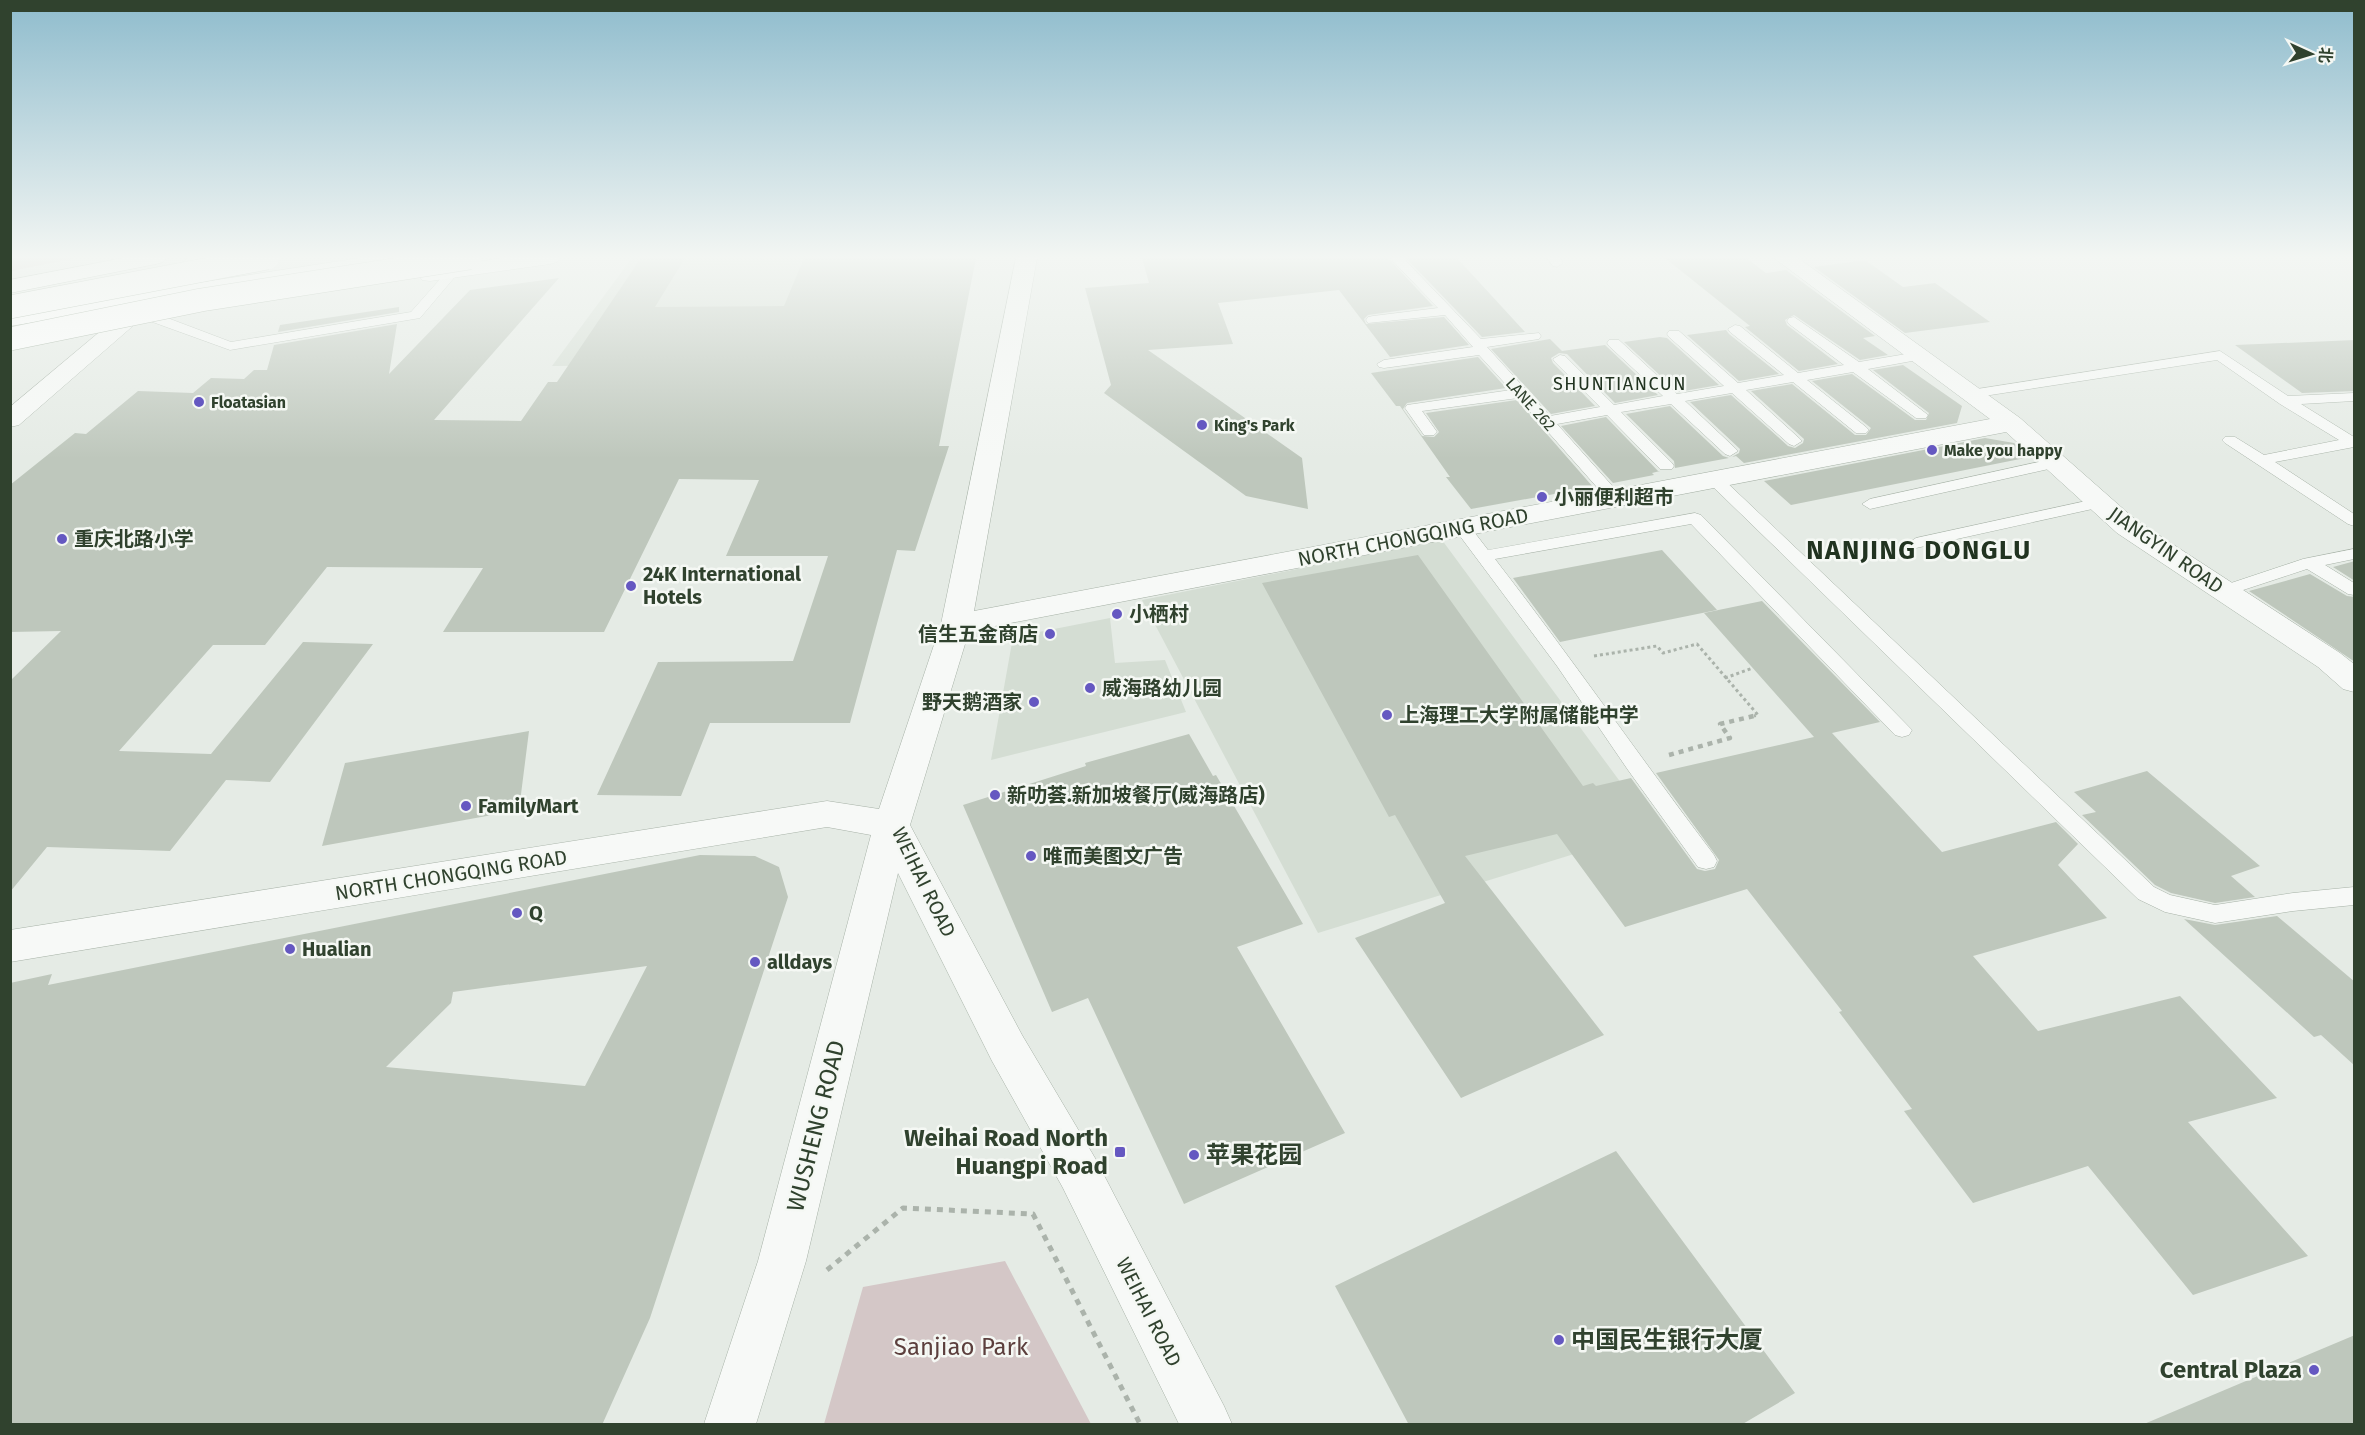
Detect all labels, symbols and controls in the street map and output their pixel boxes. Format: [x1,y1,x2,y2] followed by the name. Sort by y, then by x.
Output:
[2281,24,2341,84] north arrow
[2315,46,2336,64] text: 北
[1553,373,1687,395] district label: SHUNTIANCUN
[1502,374,1559,435] street label: LANE 262
[211,393,286,412] place label: Floatasian
[192,395,206,409] marker: Floatasian
[1214,416,1295,435] place label: King's Park
[1195,418,1209,432] marker: King's Park
[1944,441,2063,460] place label: Make you happy
[1925,443,1939,457] marker: Make you happy
[1554,485,1674,509] place label: 小丽便利超市
[1535,490,1549,504] marker: 小丽便利超市
[2104,501,2228,599] street label: JIANGYIN ROAD
[1296,503,1530,571] street label: NORTH CHONGQING ROAD
[74,527,194,551] place label: 重庆北路小学
[55,532,69,546] marker: 重庆北路小学
[1806,535,2032,566] district label: NANJING DONGLU
[643,562,801,609] place label: 24K International Hotels
[624,579,638,593] marker: 24K International Hotels
[1129,602,1189,626] place label: 小栖村
[1110,607,1124,621] marker: 小栖村
[918,622,1038,646] place label: 信生五金商店
[1043,627,1057,641] marker: 信生五金商店
[1102,676,1222,700] place label: 威海路幼儿园
[1083,681,1097,695] marker: 威海路幼儿园
[922,690,1022,714] place label: 野天鹅酒家
[1027,695,1041,709] marker: 野天鹅酒家
[1399,703,1639,727] place label: 上海理工大学附属储能中学
[1380,708,1394,722] marker: 上海理工大学附属储能中学
[1007,783,1265,807] place label: 新叻荟.新加坡餐厅(威海路店)
[988,788,1002,802] marker: 新叻荟.新加坡餐厅(威海路店)
[478,794,579,818] place label: FamilyMart
[459,799,473,813] marker: FamilyMart
[887,823,961,941] street label: WEIHAI ROAD
[1043,844,1183,868] place label: 唯而美图文广告
[333,845,569,905] street label: NORTH CHONGQING ROAD
[1024,849,1038,863] marker: 唯而美图文广告
[529,901,543,925] place label: Q
[510,906,524,920] marker: Q
[302,937,372,961] place label: Hualian
[283,942,297,956] marker: Hualian
[767,950,832,974] place label: alldays
[748,955,762,969] marker: alldays
[781,1037,851,1215] street label: WUSHENG ROAD
[904,1124,1108,1180] place label: Weihai Road North Huangpi Road
[1206,1141,1302,1169] place label: 苹果花园
[1113,1145,1127,1159] marker: Weihai Road North Huangpi Road
[1187,1148,1201,1162] marker: 苹果花园
[1111,1253,1187,1371] street label: WEIHAI ROAD
[1571,1326,1763,1354] place label: 中国民生银行大厦
[894,1333,1029,1361] park label: Sanjiao Park
[1552,1333,1566,1347] marker: 中国民生银行大厦
[2160,1356,2302,1384] place label: Central Plaza
[2307,1363,2321,1377] marker: Central Plaza

